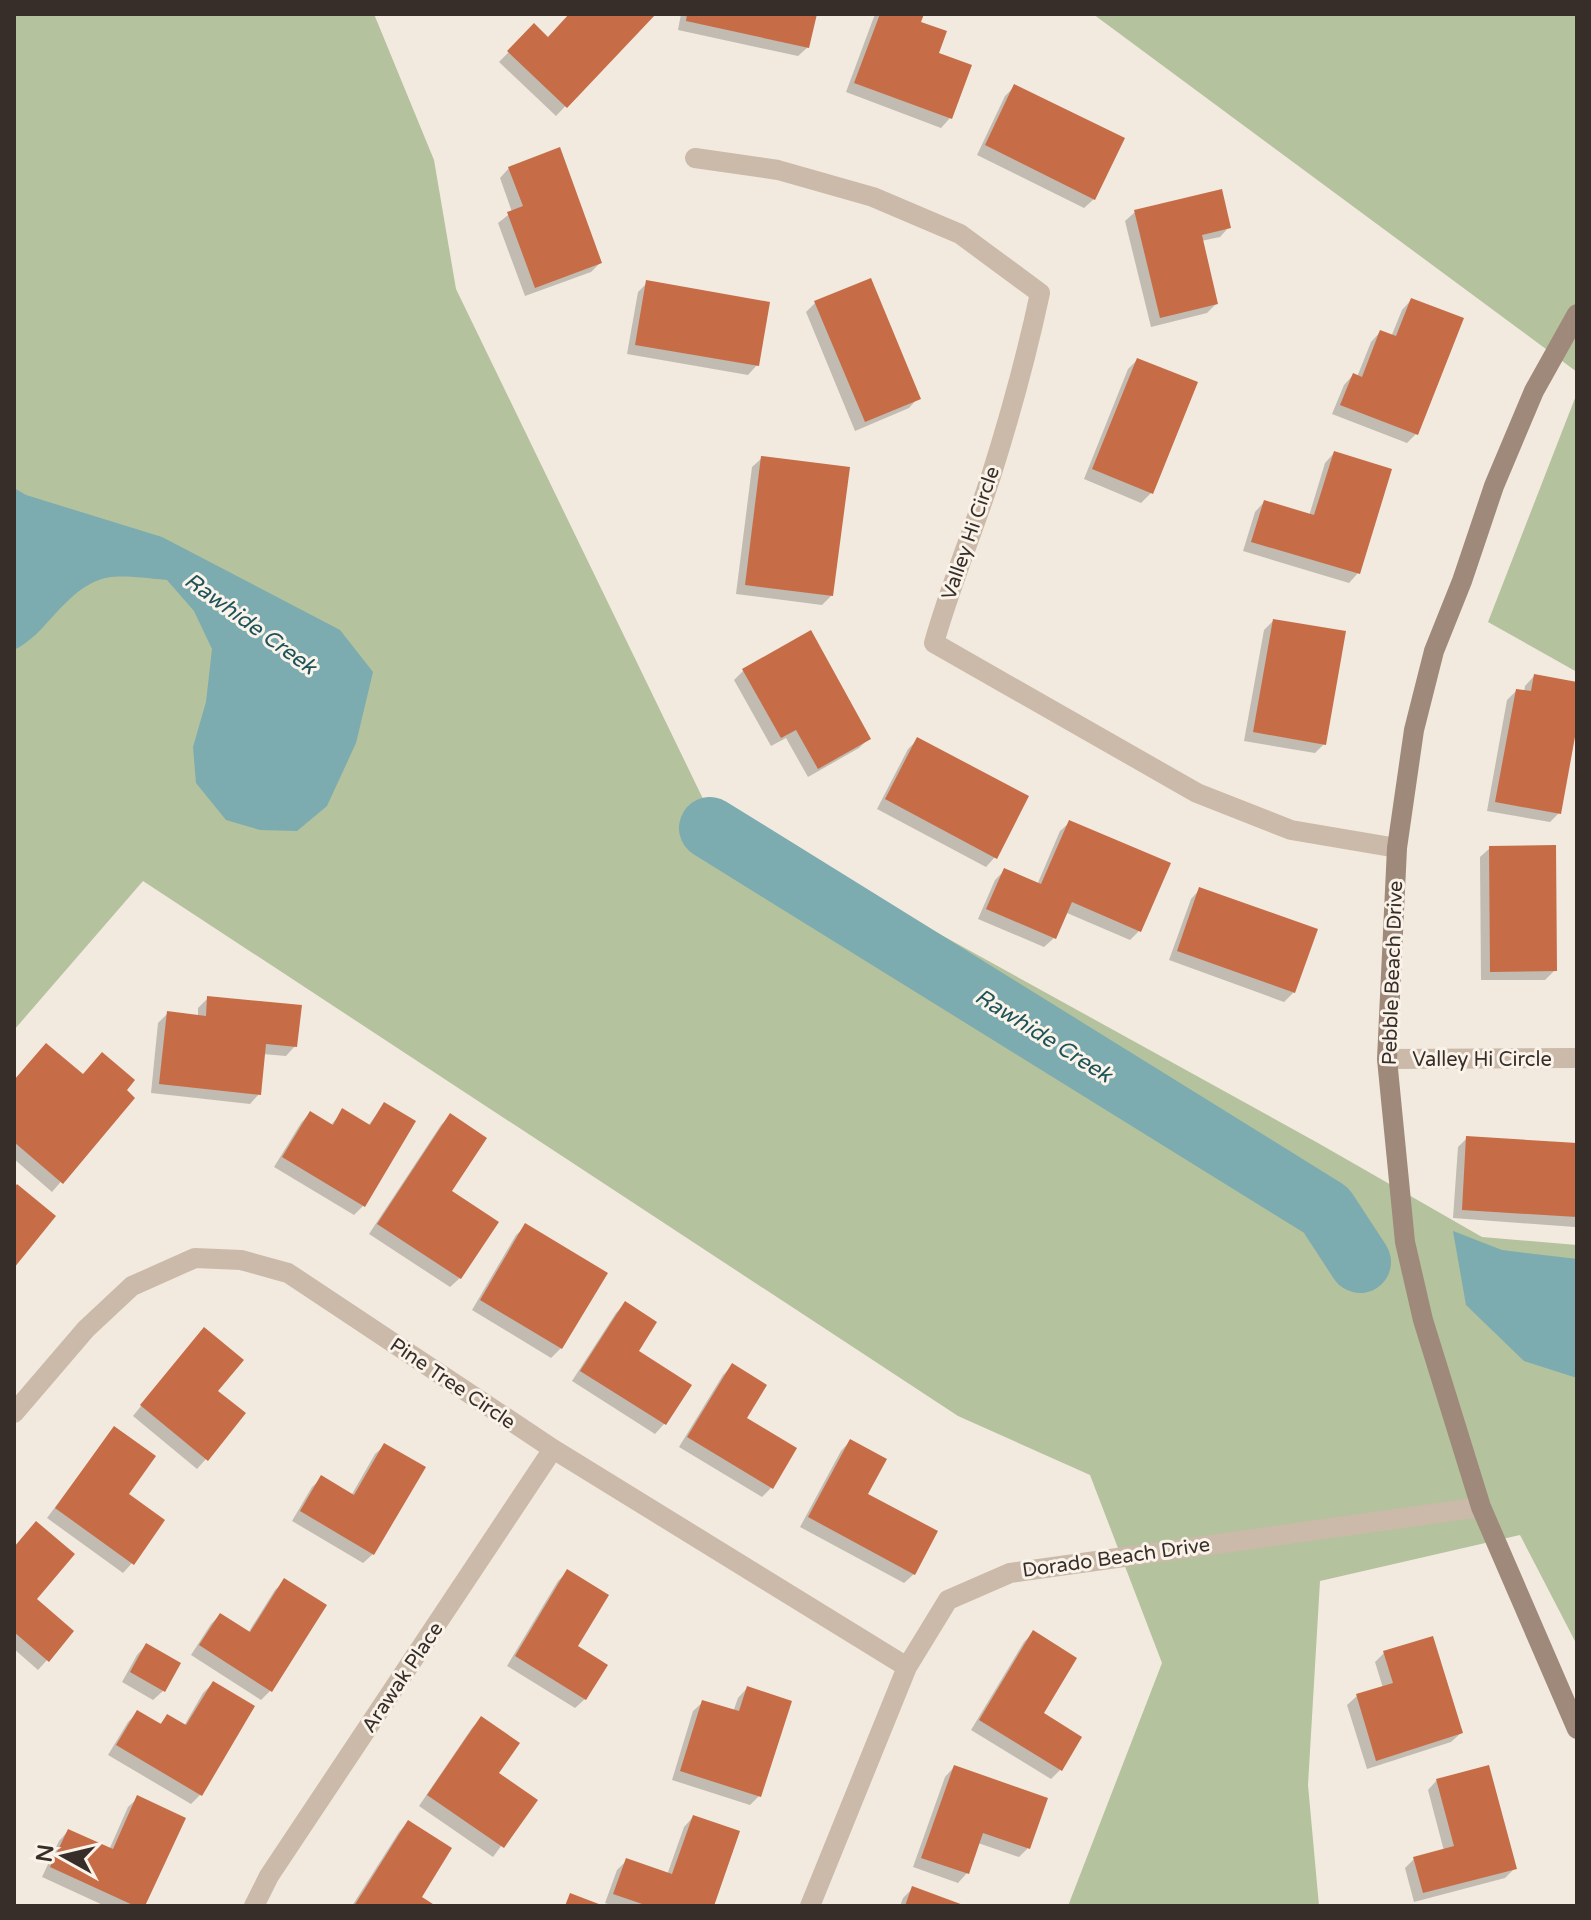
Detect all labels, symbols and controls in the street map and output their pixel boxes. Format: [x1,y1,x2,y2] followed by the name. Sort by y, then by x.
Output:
[937,464,1005,603] street label: Valley Hi Circle
[180,567,323,681] water label: Rawhide Creek
[1378,880,1408,1066] street label: Pebble Beach Drive
[970,983,1118,1089] water label: Rawhide Creek
[1412,1048,1552,1072] street label: Valley Hi Circle
[385,1333,520,1435] street label: Pine Tree Circle
[1021,1533,1212,1583] street label: Dorado Beach Drive
[357,1618,449,1737] street label: Arawak Place
[24,1816,104,1896] north arrow
[31,1843,59,1864] text: N

